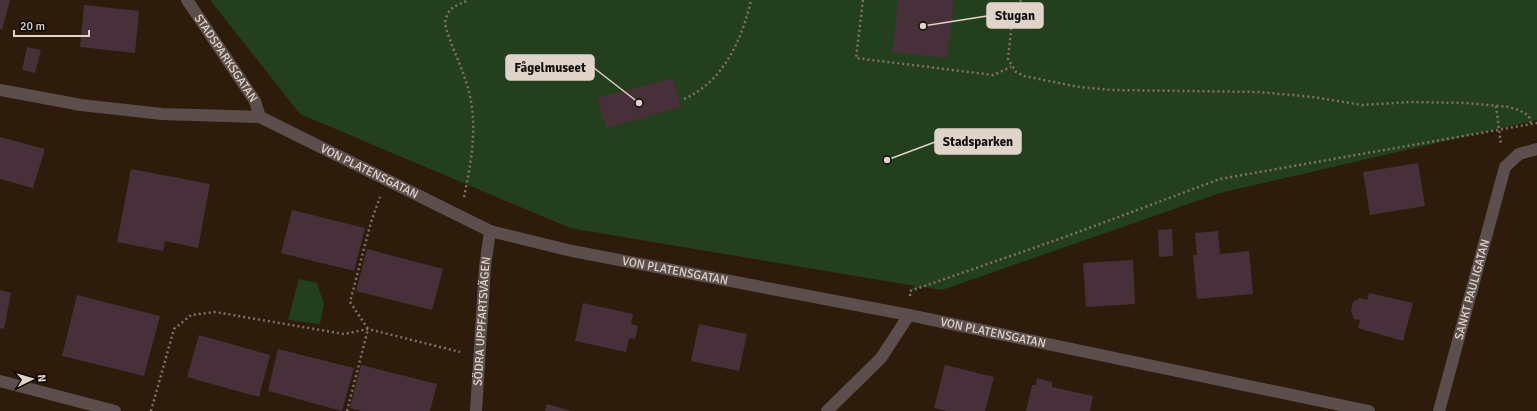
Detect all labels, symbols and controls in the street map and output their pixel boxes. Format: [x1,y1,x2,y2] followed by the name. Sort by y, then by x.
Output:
[987,3,1043,28] callout: Stugan
[995,8,1035,24] text: Stugan
[191,11,261,105] street label: STADSPARKSGATAN
[14,12,89,38] scale bar
[20,19,45,34] text: 20 m
[506,55,594,80] callout: Fågelmuseet
[514,60,586,76] text: Fågelmuseet
[935,129,1021,154] callout: Stadsparken
[943,134,1013,150] text: Stadsparken
[318,141,421,202] street label: VON PLATENSGATAN
[1451,237,1493,341] street label: SANKT PAULIGATAN
[621,253,729,288] street label: VON PLATENSGATAN
[470,256,494,386] street label: SÖDRA UPPFARTSVÄGEN
[939,314,1047,351] street label: VON PLATENSGATAN
[12,359,52,399] north arrow
[35,374,48,383] text: N

